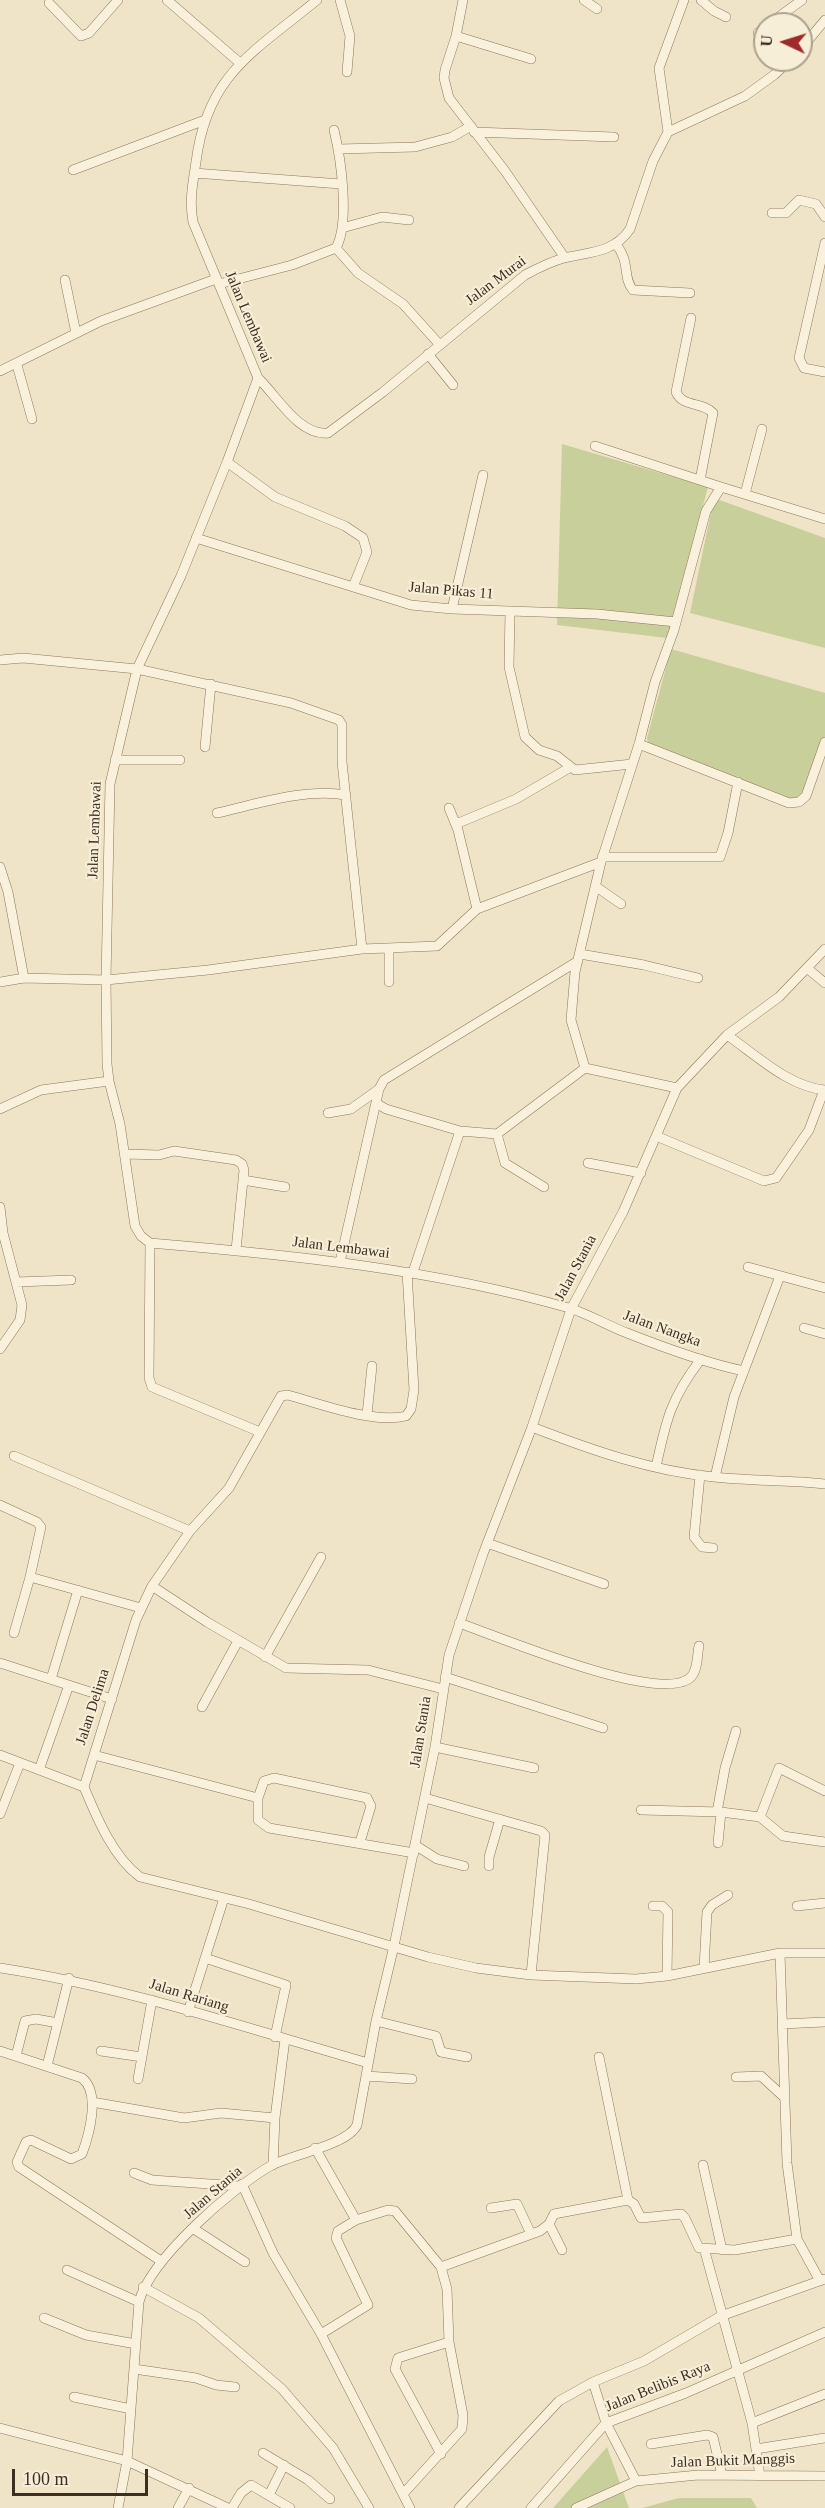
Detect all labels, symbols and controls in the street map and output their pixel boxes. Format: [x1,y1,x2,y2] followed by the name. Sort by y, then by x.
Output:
[753,12,813,72] north arrow
[758,34,775,47] text: U
[462,252,530,310] street label: Jalan Murai
[221,268,275,366] street label: Jalan Lembawai
[408,578,494,604] street label: Jalan Pikas 11
[84,781,106,879] street label: Jalan Lembawai
[551,1232,601,1304] street label: Jalan Stania
[291,1233,391,1263] street label: Jalan Lembawai
[621,1307,703,1351] street label: Jalan Nangka
[72,1667,114,1747] street label: Jalan Delima
[406,1695,436,1769] street label: Jalan Stania
[147,1975,231,2017] street label: Jalan Rariang
[180,2163,246,2223] street label: Jalan Stania
[603,2358,713,2416] street label: Jalan Belibis Raya
[671,2450,795,2472] street label: Jalan Bukit Manggis
[15,2457,152,2495] scale bar
[23,2469,69,2489] text: 100 m

